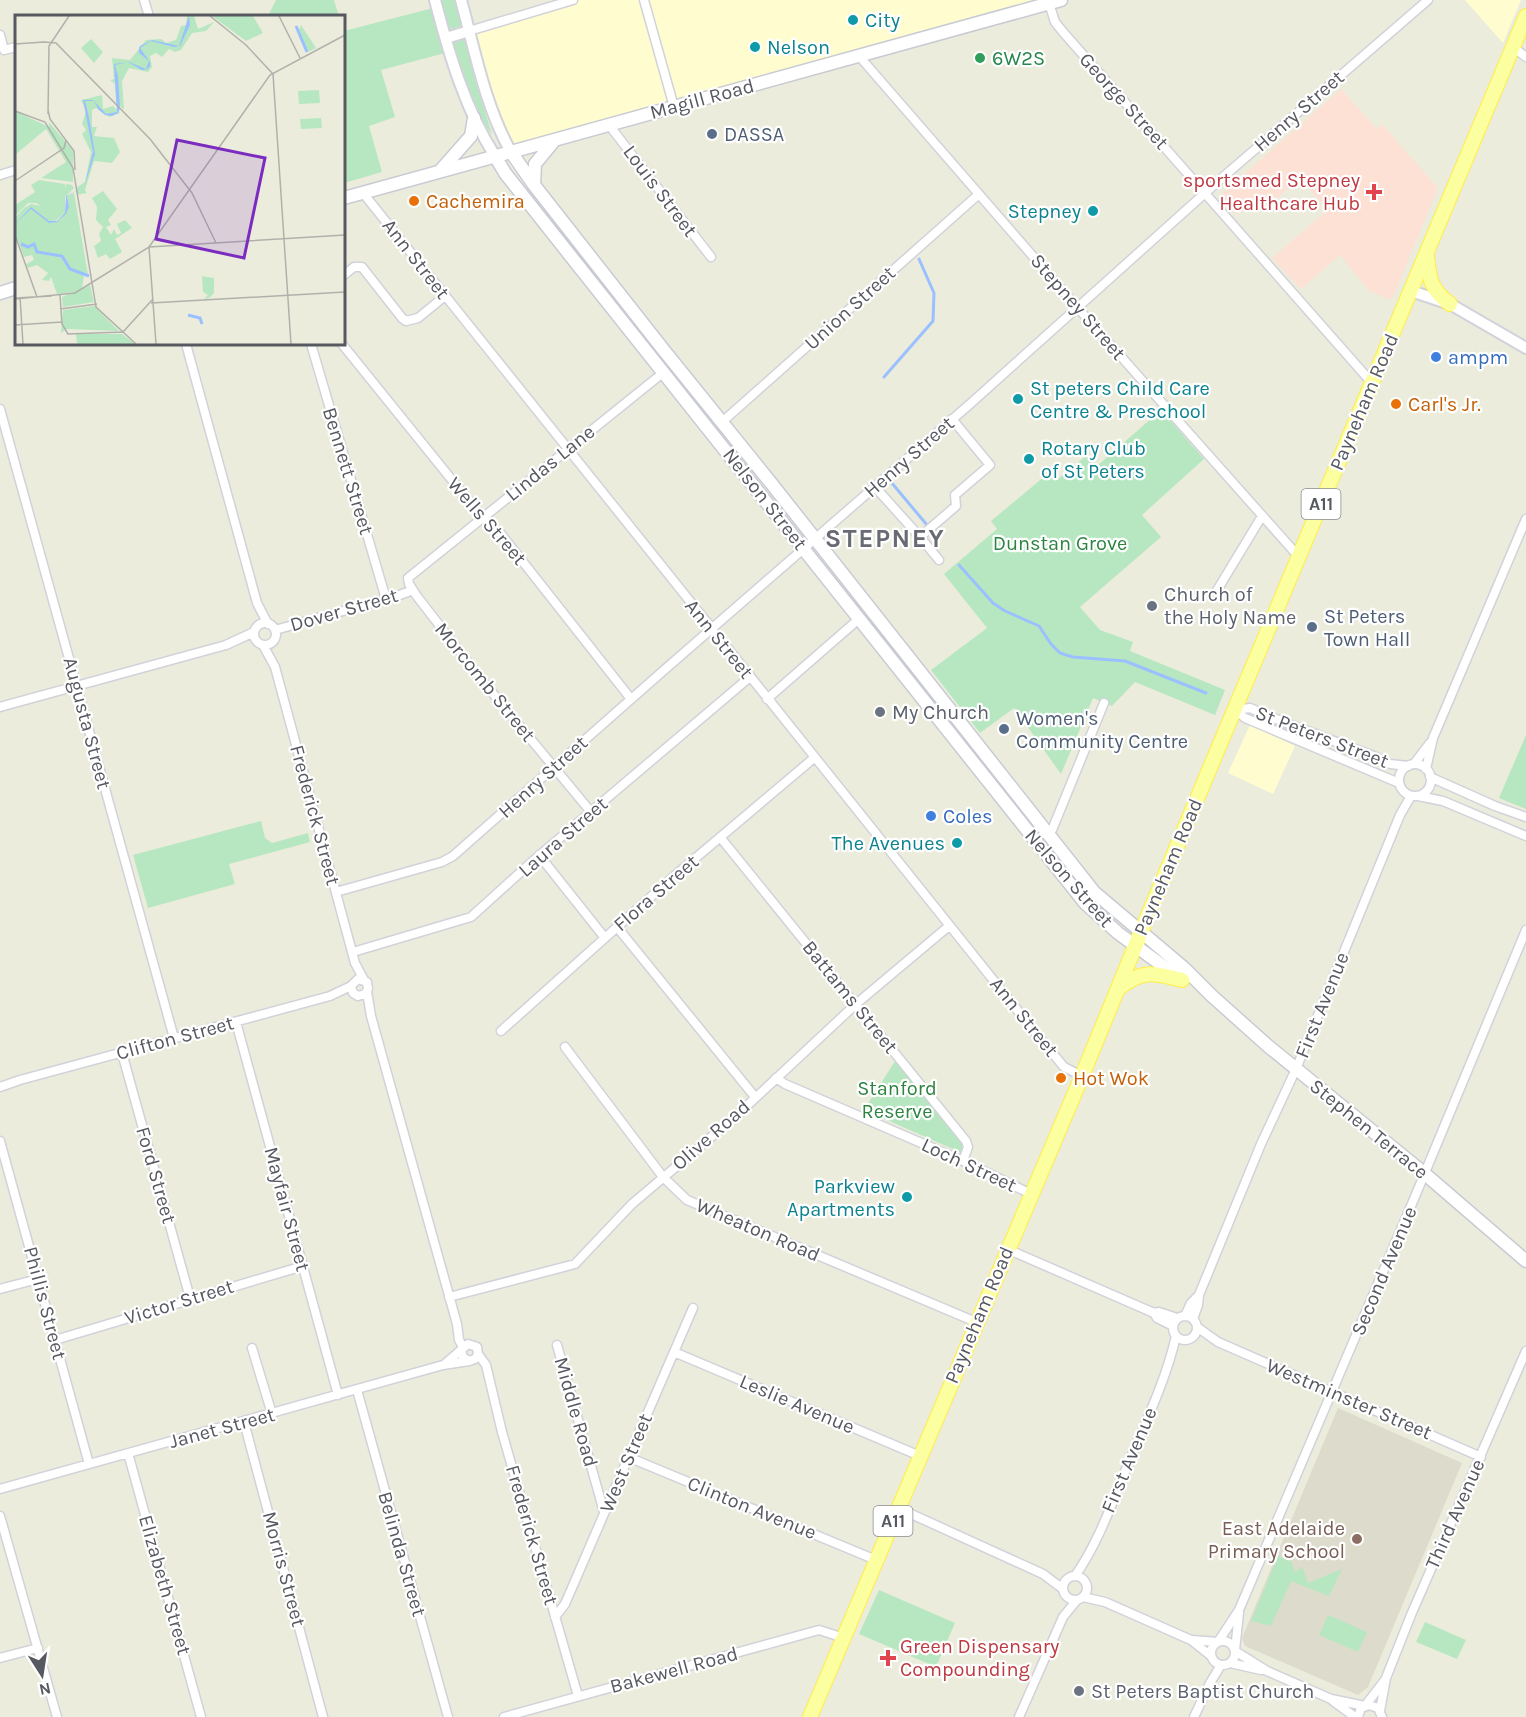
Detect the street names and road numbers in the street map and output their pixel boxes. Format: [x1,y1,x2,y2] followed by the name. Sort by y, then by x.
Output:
[1075,48,1174,154] street label: George Street
[1249,65,1349,156] street label: Henry Street
[647,74,757,124] street label: Magill Road
[618,141,702,242] street label: Louis Street
[378,214,455,304] street label: Ann Street
[1026,249,1131,365] street label: Stepney Street
[800,261,900,355] street label: Union Street
[1325,330,1403,474] street label: Payneham Road
[318,405,378,538] street label: Bennett Street
[859,411,959,502] street label: Henry Street
[501,420,599,506] street label: Lindas Lane
[718,444,812,555] street label: Nelson Street
[443,472,532,570] street label: Wells Street
[1302,489,1340,519] road number: A11
[287,583,401,636] street label: Dover Street
[680,595,758,684] street label: Ann Street
[430,618,540,747] street label: Morcomb Street
[58,654,116,792] street label: Augusta Street
[1252,701,1392,773] street label: St Peters Street
[494,731,593,823] street label: Henry Street
[285,742,345,888] street label: Frederick Street
[514,792,613,882] street label: Laura Street
[1129,795,1207,939] street label: Payneham Road
[1020,824,1118,932] street label: Nelson Street
[609,850,703,936] street label: Flora Street
[798,936,903,1058] street label: Battams Street
[1290,949,1354,1061] street label: First Avenue
[985,973,1063,1062] street label: Ann Street
[114,1011,237,1065] street label: Clifton Street
[1305,1074,1433,1184] street label: Stephen Terrace
[667,1095,755,1175] street label: Olive Road
[131,1124,181,1226] street label: Ford Street
[918,1133,1021,1197] street label: Loch Street
[259,1144,315,1274] street label: Mayfair Street
[693,1194,823,1266] street label: Wheaton Road
[1346,1203,1422,1339] street label: Second Avenue
[940,1243,1018,1387] street label: Payneham Road
[19,1244,71,1363] street label: Phillis Street
[122,1274,237,1329] street label: Victor Street
[549,1354,603,1470] street label: Middle Road
[1263,1354,1436,1444] street label: Westminster Street
[736,1369,858,1439] street label: Leslie Avenue
[167,1403,278,1453] street label: Janet Street
[1096,1404,1162,1516] street label: First Avenue
[595,1410,657,1516] street label: West Street
[1421,1456,1489,1572] street label: Third Avenue
[501,1462,563,1608] street label: Frederick Street
[684,1472,820,1544] street label: Clinton Avenue
[373,1489,431,1620] street label: Belinda Street
[874,1506,912,1536] road number: A11
[258,1509,311,1630] street label: Morris Street
[134,1512,196,1658] street label: Elizabeth Street
[607,1642,741,1698] street label: Bakewell Road

